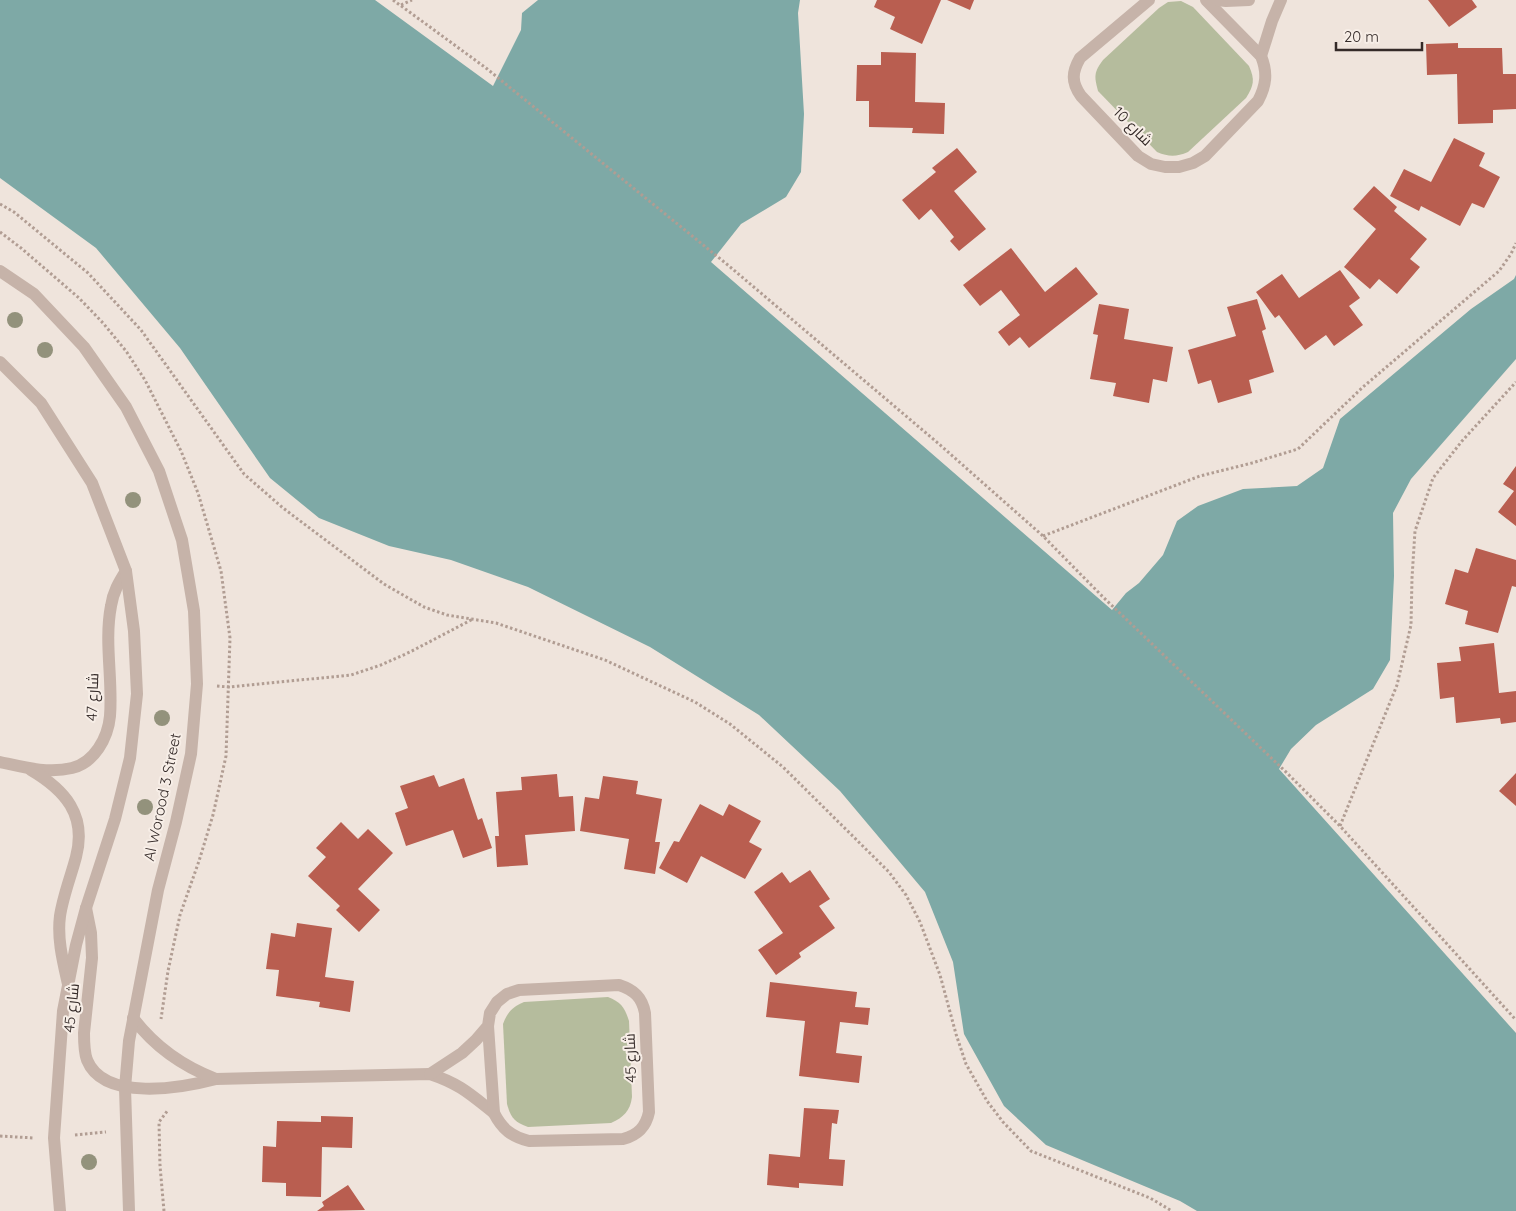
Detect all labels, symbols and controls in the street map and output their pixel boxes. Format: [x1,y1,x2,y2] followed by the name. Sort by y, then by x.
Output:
[1336,20,1422,52] scale bar
[1344,27,1379,46] text: 20 m
[1108,102,1157,151] street label: شارع 10
[82,673,104,722] street label: شارع 47
[139,731,185,863] street label: Al Worood 3 Street
[59,982,85,1034] street label: شارع 45
[620,1033,642,1083] street label: شارع 45

